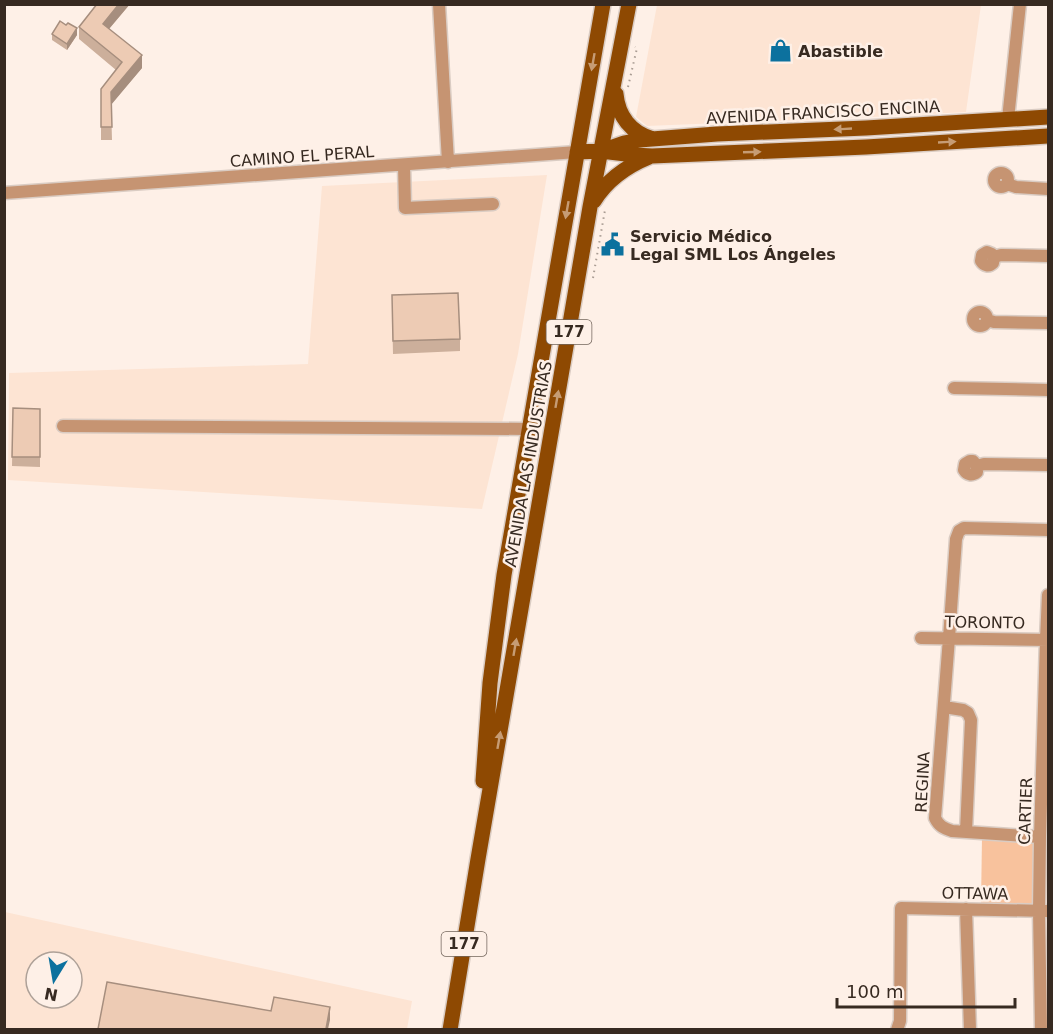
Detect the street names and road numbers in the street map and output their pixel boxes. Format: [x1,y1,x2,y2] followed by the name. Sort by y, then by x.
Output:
[706,97,940,128] street label: AVENIDA FRANCISCO ENCINA
[229,142,375,171] street label: CAMINO EL PERAL
[546,320,592,344] road number: 177
[501,360,556,569] street label: AVENIDA LAS INDUSTRIAS
[944,612,1025,633] street label: TORONTO
[911,751,934,813] street label: REGINA
[1015,777,1036,845] street label: CARTIER
[942,883,1008,904] street label: OTTAWA
[442,932,486,956] road number: 177

